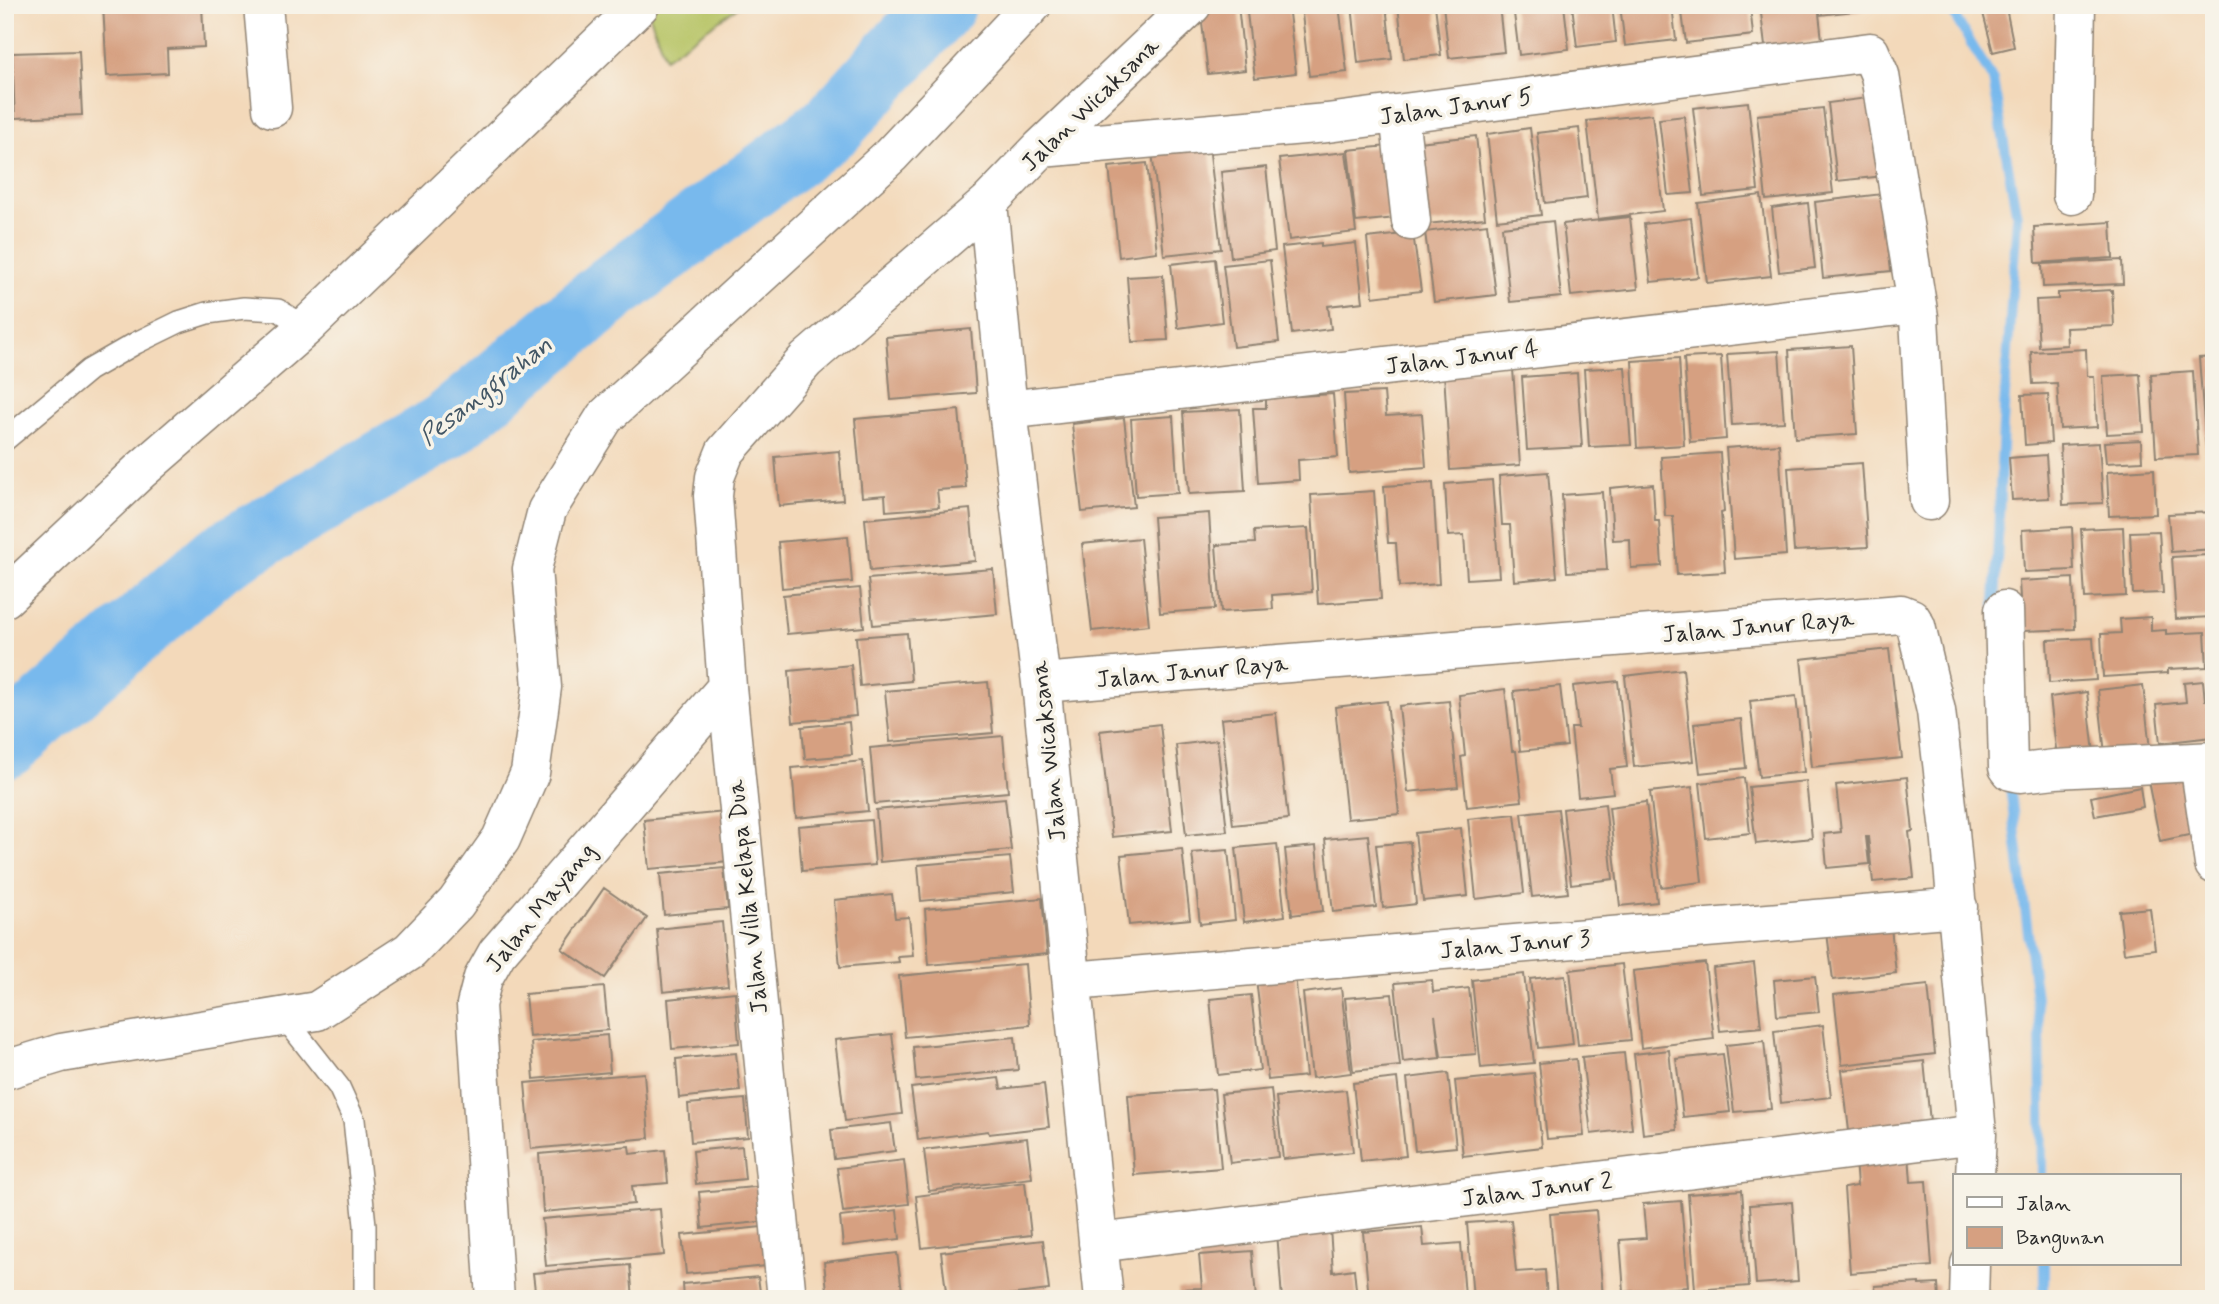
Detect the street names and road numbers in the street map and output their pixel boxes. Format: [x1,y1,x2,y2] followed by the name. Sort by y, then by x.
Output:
[1015,31,1167,179] street label: Jalan Wicaksana
[1378,81,1535,134] street label: Jalan Janur 5
[1384,334,1540,383] street label: Jalan Janur 4
[1661,604,1856,651] street label: Jalan Janur Raya
[1095,649,1290,696] street label: Jalan Janur Raya
[1025,659,1074,842] street label: Jalan Wicaksana
[721,778,776,1015] street label: Jalan Villa Kelapa Dua
[479,837,603,979] street label: Jalan Mayang
[1439,923,1592,968] street label: Jalan Janur 3
[1460,1166,1615,1215] street label: Jalan Janur 2

